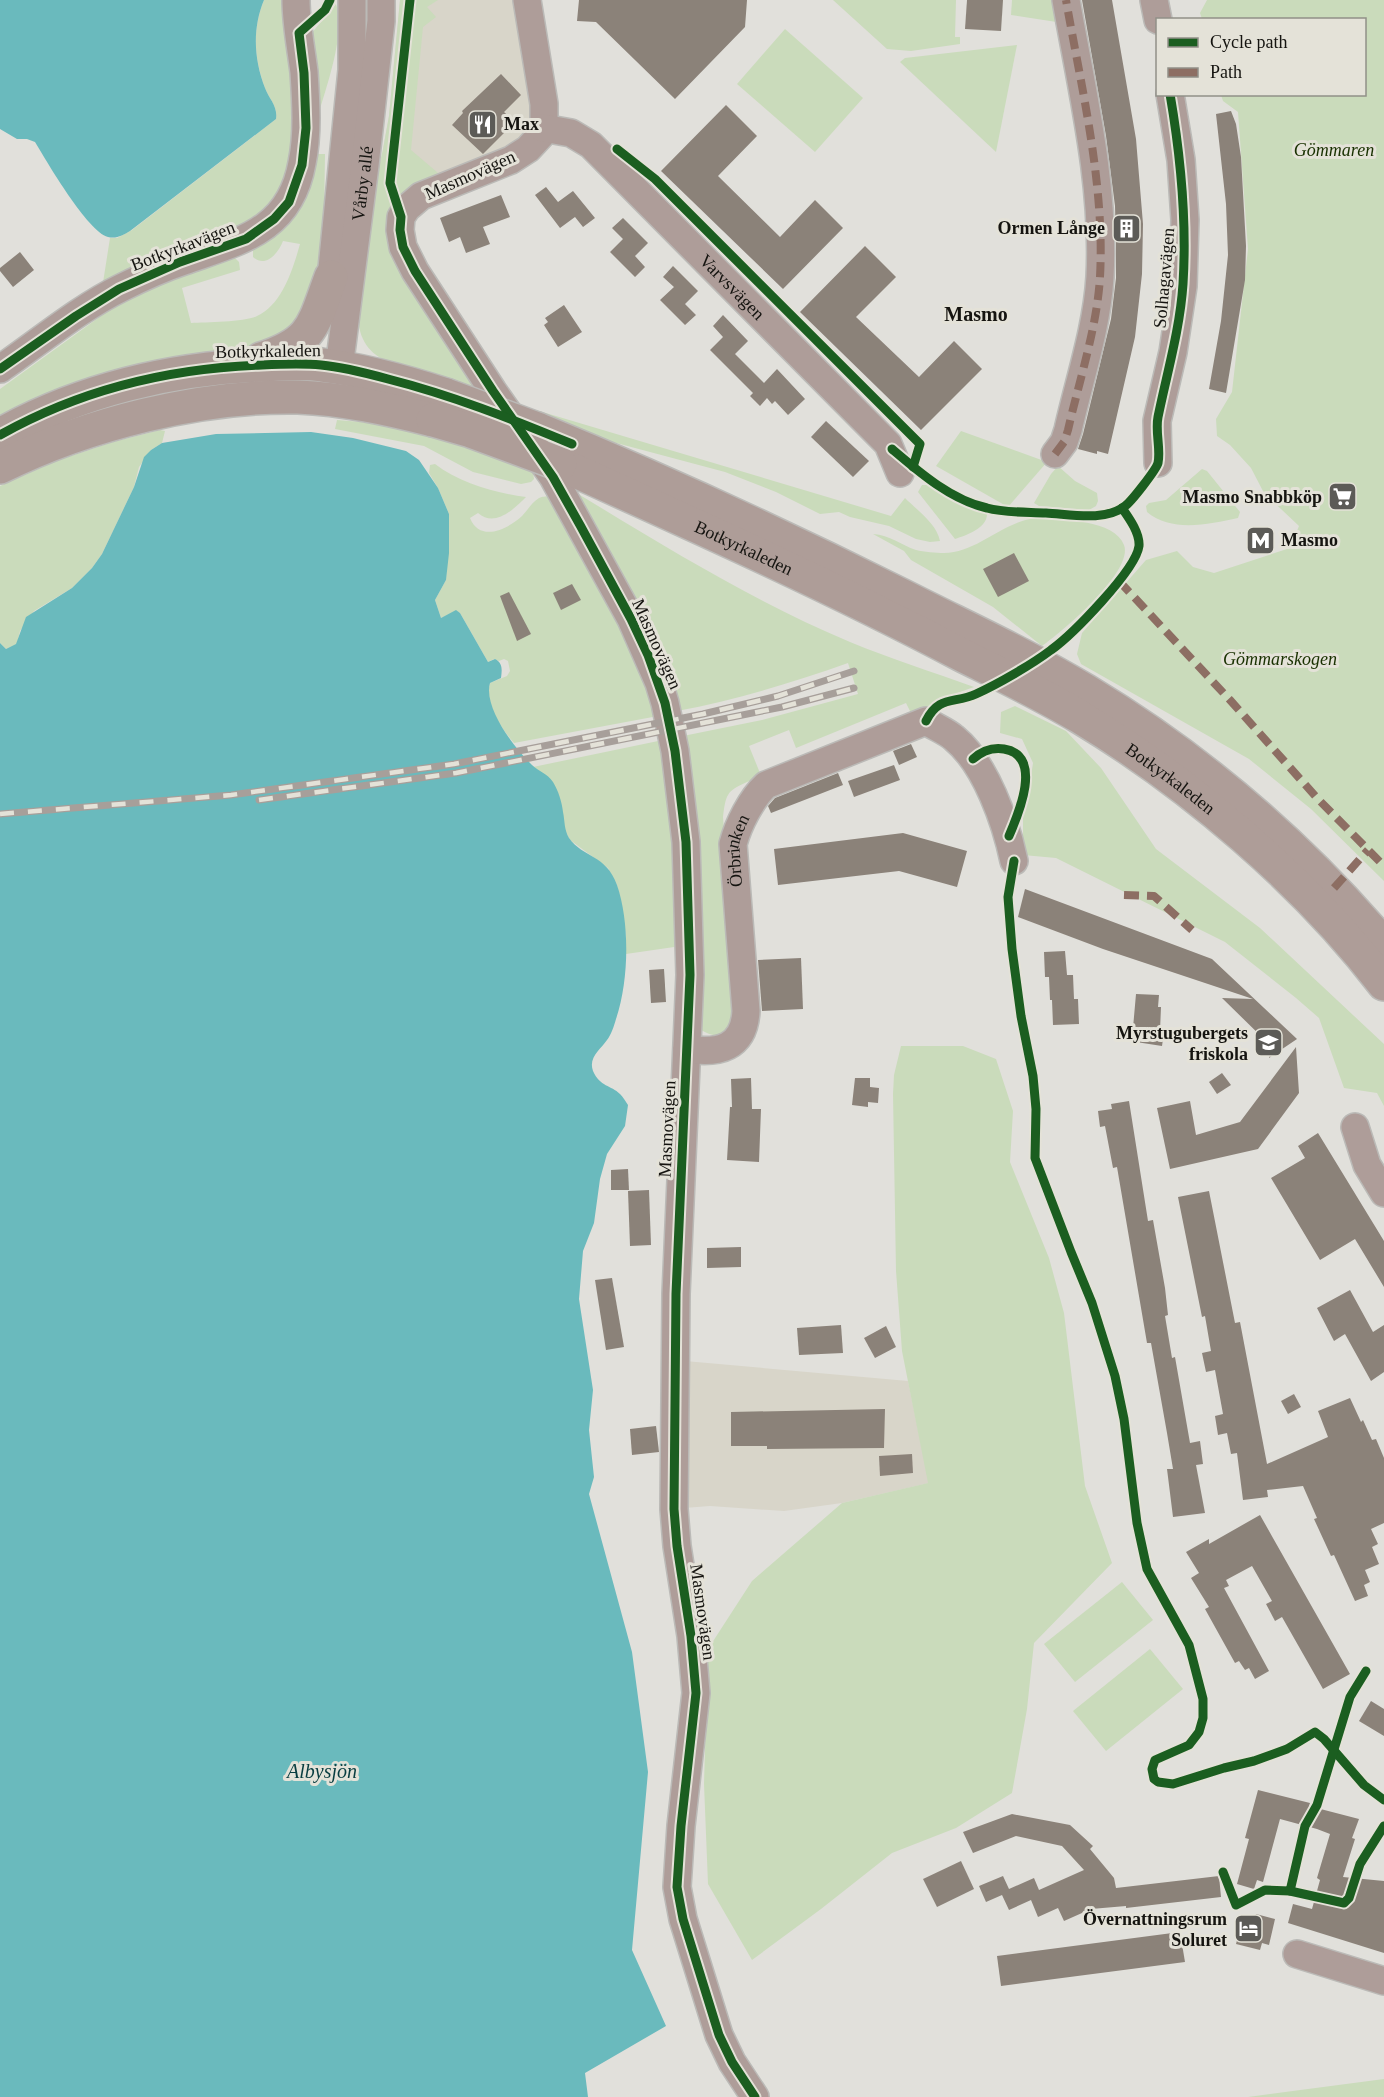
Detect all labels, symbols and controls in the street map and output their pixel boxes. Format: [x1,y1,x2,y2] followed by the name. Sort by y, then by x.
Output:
[1156,18,1366,96] legend
[1210,32,1287,52] text: Cycle path
[1210,62,1242,82] text: Path
[467,108,499,140] restaurant icon: Max
[504,114,539,134] place label: Max
[1294,140,1374,160] park label: Gömmaren
[348,145,377,222] street label: Vårby allé
[422,146,518,204] street label: Masmovägen
[1110,212,1142,244] building icon: Ormen Långe
[128,217,238,275] street label: Botkyrkavägen
[998,218,1105,238] place label: Ormen Långe
[1150,227,1178,329] street label: Solhagavägen
[695,250,769,324] street label: Varvsvägen
[944,303,1008,325] district label: Masmo
[215,340,321,362] street label: Botkyrkaleden
[1327,481,1359,513] supermarket icon: Masmo Snabbköp
[1182,487,1322,507] place label: Masmo Snabbköp
[691,516,796,579] street label: Botkyrkaleden
[1244,524,1276,556] metro station icon: Masmo
[1281,530,1338,550] place label: Masmo
[628,596,686,692] street label: Masmovägen
[1223,649,1337,669] park label: Gömmarskogen
[1122,739,1219,818] street label: Botkyrkaleden
[722,811,753,888] street label: Örbrinken
[1116,1023,1248,1064] place label: Myrstugubergets friskola
[1253,1027,1285,1059] school or university icon: Myrstugubergets friskola
[654,1080,680,1178] street label: Masmovägen
[686,1563,720,1661] street label: Masmovägen
[285,1760,357,1783] water label: Albysjön
[1083,1909,1227,1950] place label: Övernattningsrum Soluret
[1232,1913,1264,1945] hotel icon: Övernattningsrum Soluret

